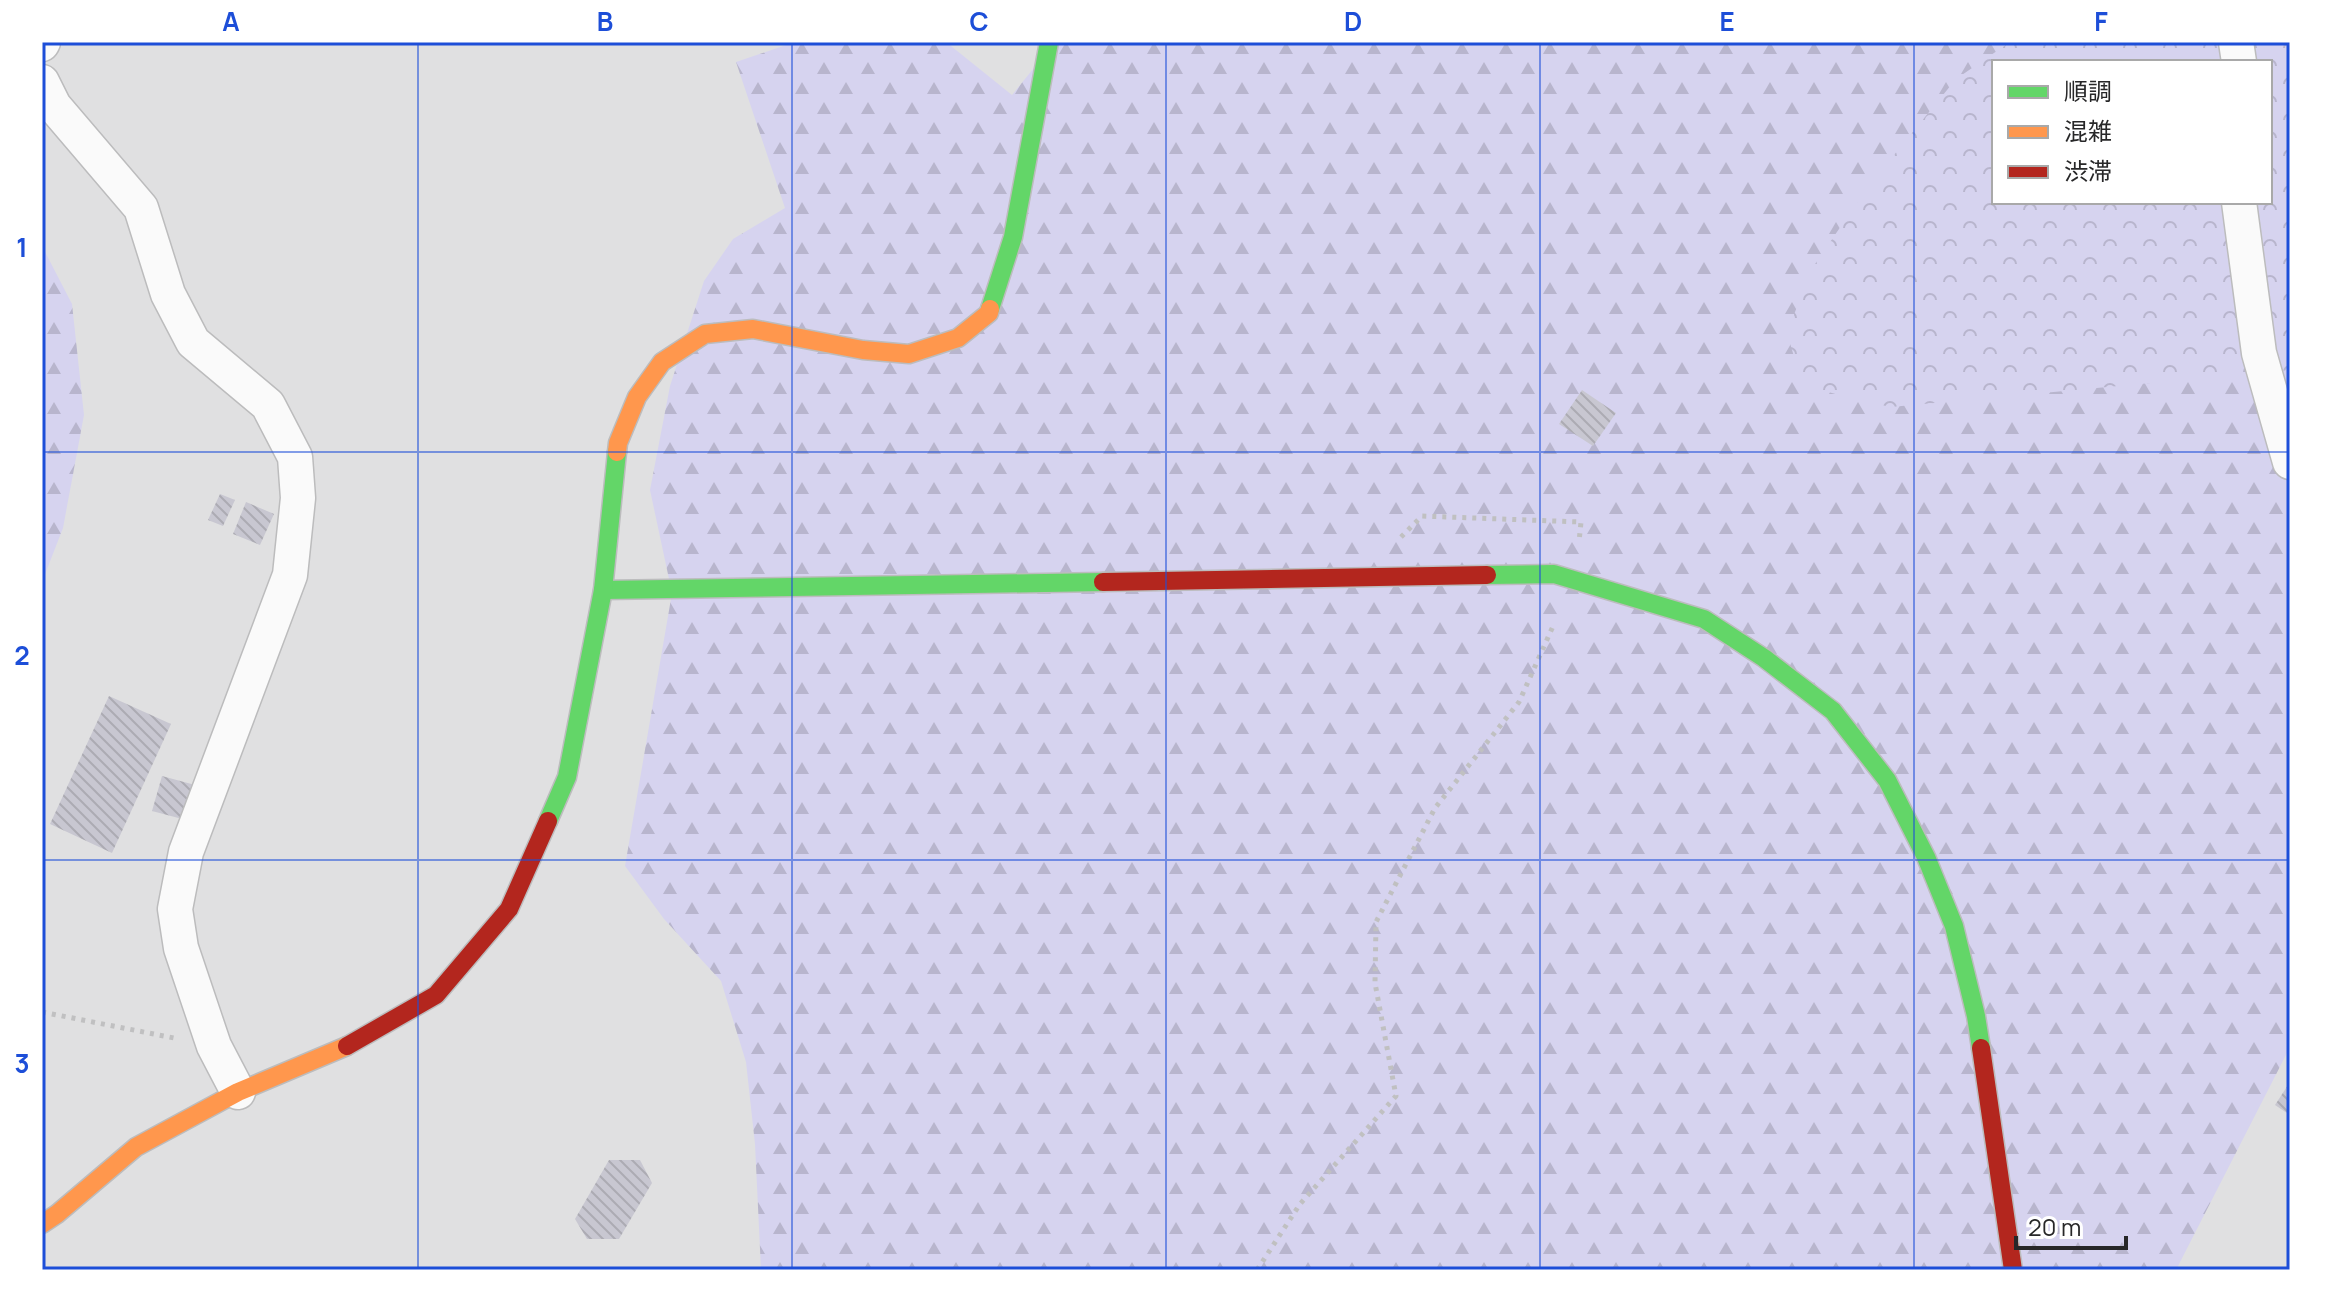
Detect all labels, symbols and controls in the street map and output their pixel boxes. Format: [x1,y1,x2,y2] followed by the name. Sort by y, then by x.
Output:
[222,3,240,39] text: A
[597,3,613,39] text: B
[969,3,989,39] text: C
[1344,3,1362,39] text: D
[1719,3,1735,39] text: E
[2094,3,2108,39] text: F
[1992,60,2272,204] legend
[2064,74,2112,107] text: 順調
[2064,114,2112,147] text: 混雑
[2064,154,2112,187] text: 渋滞
[16,229,28,265] text: 1
[14,637,30,673] text: 2
[14,1045,30,1081] text: 3
[2016,1200,2126,1250] scale bar
[2028,1210,2081,1243] text: 20 m

